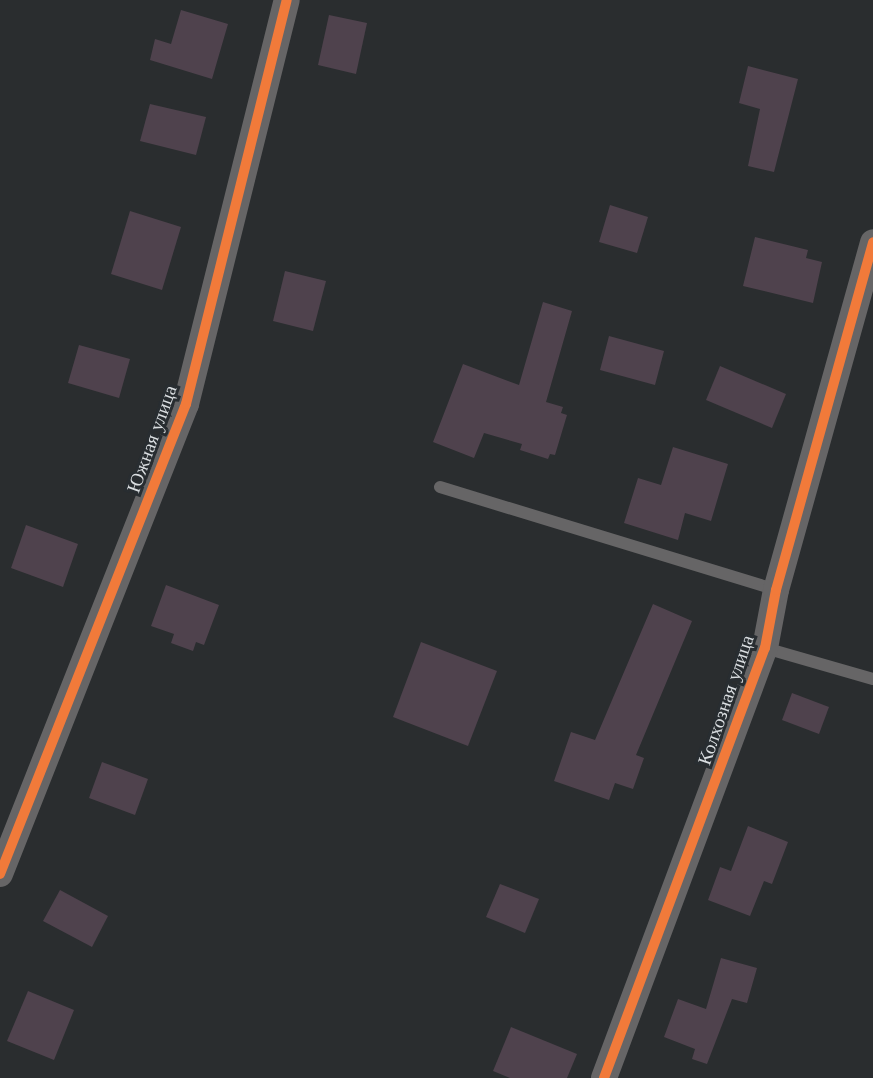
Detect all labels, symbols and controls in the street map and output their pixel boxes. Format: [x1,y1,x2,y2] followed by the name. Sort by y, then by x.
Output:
[122,382,182,496] street label: Южная улица
[693,632,759,768] street label: Колхозная улица

